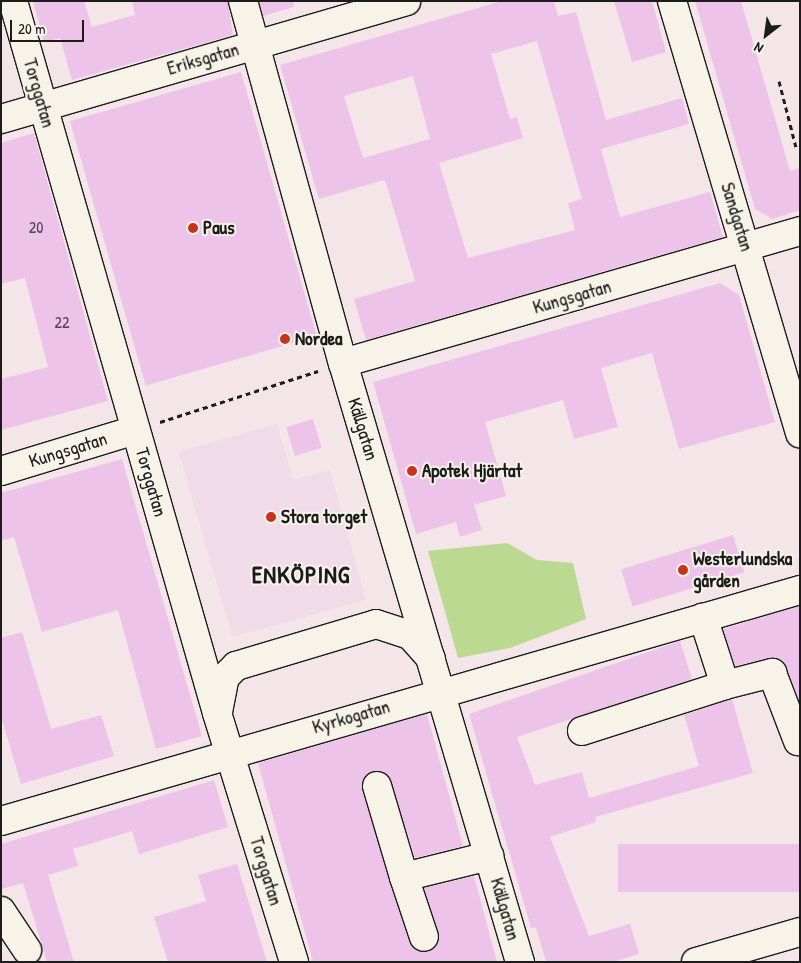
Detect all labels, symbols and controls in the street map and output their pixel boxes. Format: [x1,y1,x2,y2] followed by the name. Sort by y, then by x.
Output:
[12,10,86,42] scale bar
[741,10,791,60] north arrow
[18,18,45,39] text: 20 m
[164,38,242,80] street label: Eriksgatan
[750,38,766,59] text: N
[18,56,60,130] street label: Torggatan
[716,180,758,254] street label: Sandgatan
[29,217,43,237] house number: 20
[203,217,235,239] place label: Paus
[187,222,199,234] marker: Paus
[530,275,614,319] street label: Kungsgatan
[55,312,69,332] house number: 22
[295,328,342,350] place label: Nordea
[279,333,291,345] marker: Nordea
[343,395,383,463] street label: Källgatan
[26,427,110,473] street label: Kungsgatan
[130,445,172,519] street label: Torggatan
[422,460,522,482] place label: Apotek Hjärtat
[406,465,418,477] marker: Apotek Hjärtat
[281,506,367,528] place label: Stora torget
[265,511,277,523] marker: Stora torget
[693,548,792,592] place label: Westerlundska gården
[251,561,351,589] district label: ENKÖPING
[677,564,689,576] marker: Westerlundska gården
[310,695,392,739] street label: Kyrkogatan
[245,834,287,908] street label: Torggatan
[485,875,525,943] street label: Källgatan

